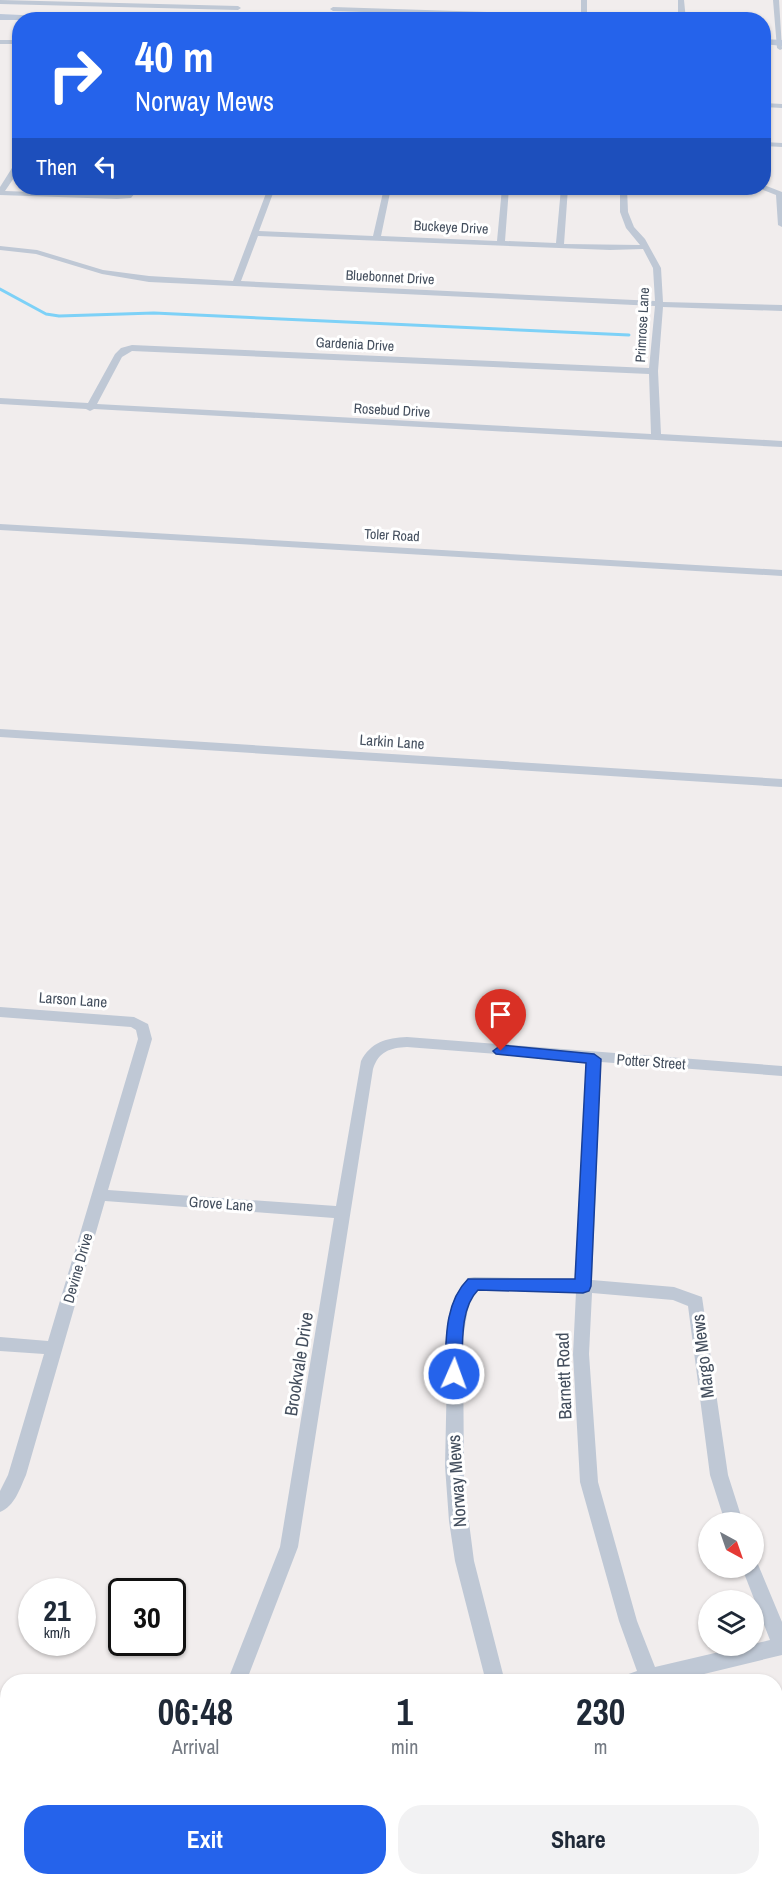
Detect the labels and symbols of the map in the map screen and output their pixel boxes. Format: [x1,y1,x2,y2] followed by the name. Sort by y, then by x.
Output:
[413,216,489,238] street label: Buckeye Drive
[345,266,435,288] street label: Bluebonnet Drive
[631,287,653,363] street label: Primrose Lane
[315,333,395,355] street label: Gardenia Drive
[353,399,431,421] street label: Rosebud Drive
[364,525,420,545] street label: Toler Road
[359,729,425,754] street label: Larkin Lane
[38,987,108,1012] street label: Larson Lane
[475,989,526,1051] pin
[616,1049,687,1074] street label: Potter Street
[188,1191,254,1216] street label: Grove Lane
[58,1230,98,1305] street label: Devine Drive
[278,1310,319,1418] street label: Brookvale Drive
[685,1313,720,1400] street label: Margo Mews
[549,1332,578,1420] street label: Barnett Road
[422,1342,486,1406] position arrow
[441,1434,472,1528] street label: Norway Mews
[698,1512,764,1578] north arrow
[108,1578,186,1656] speed limit sign: 30

